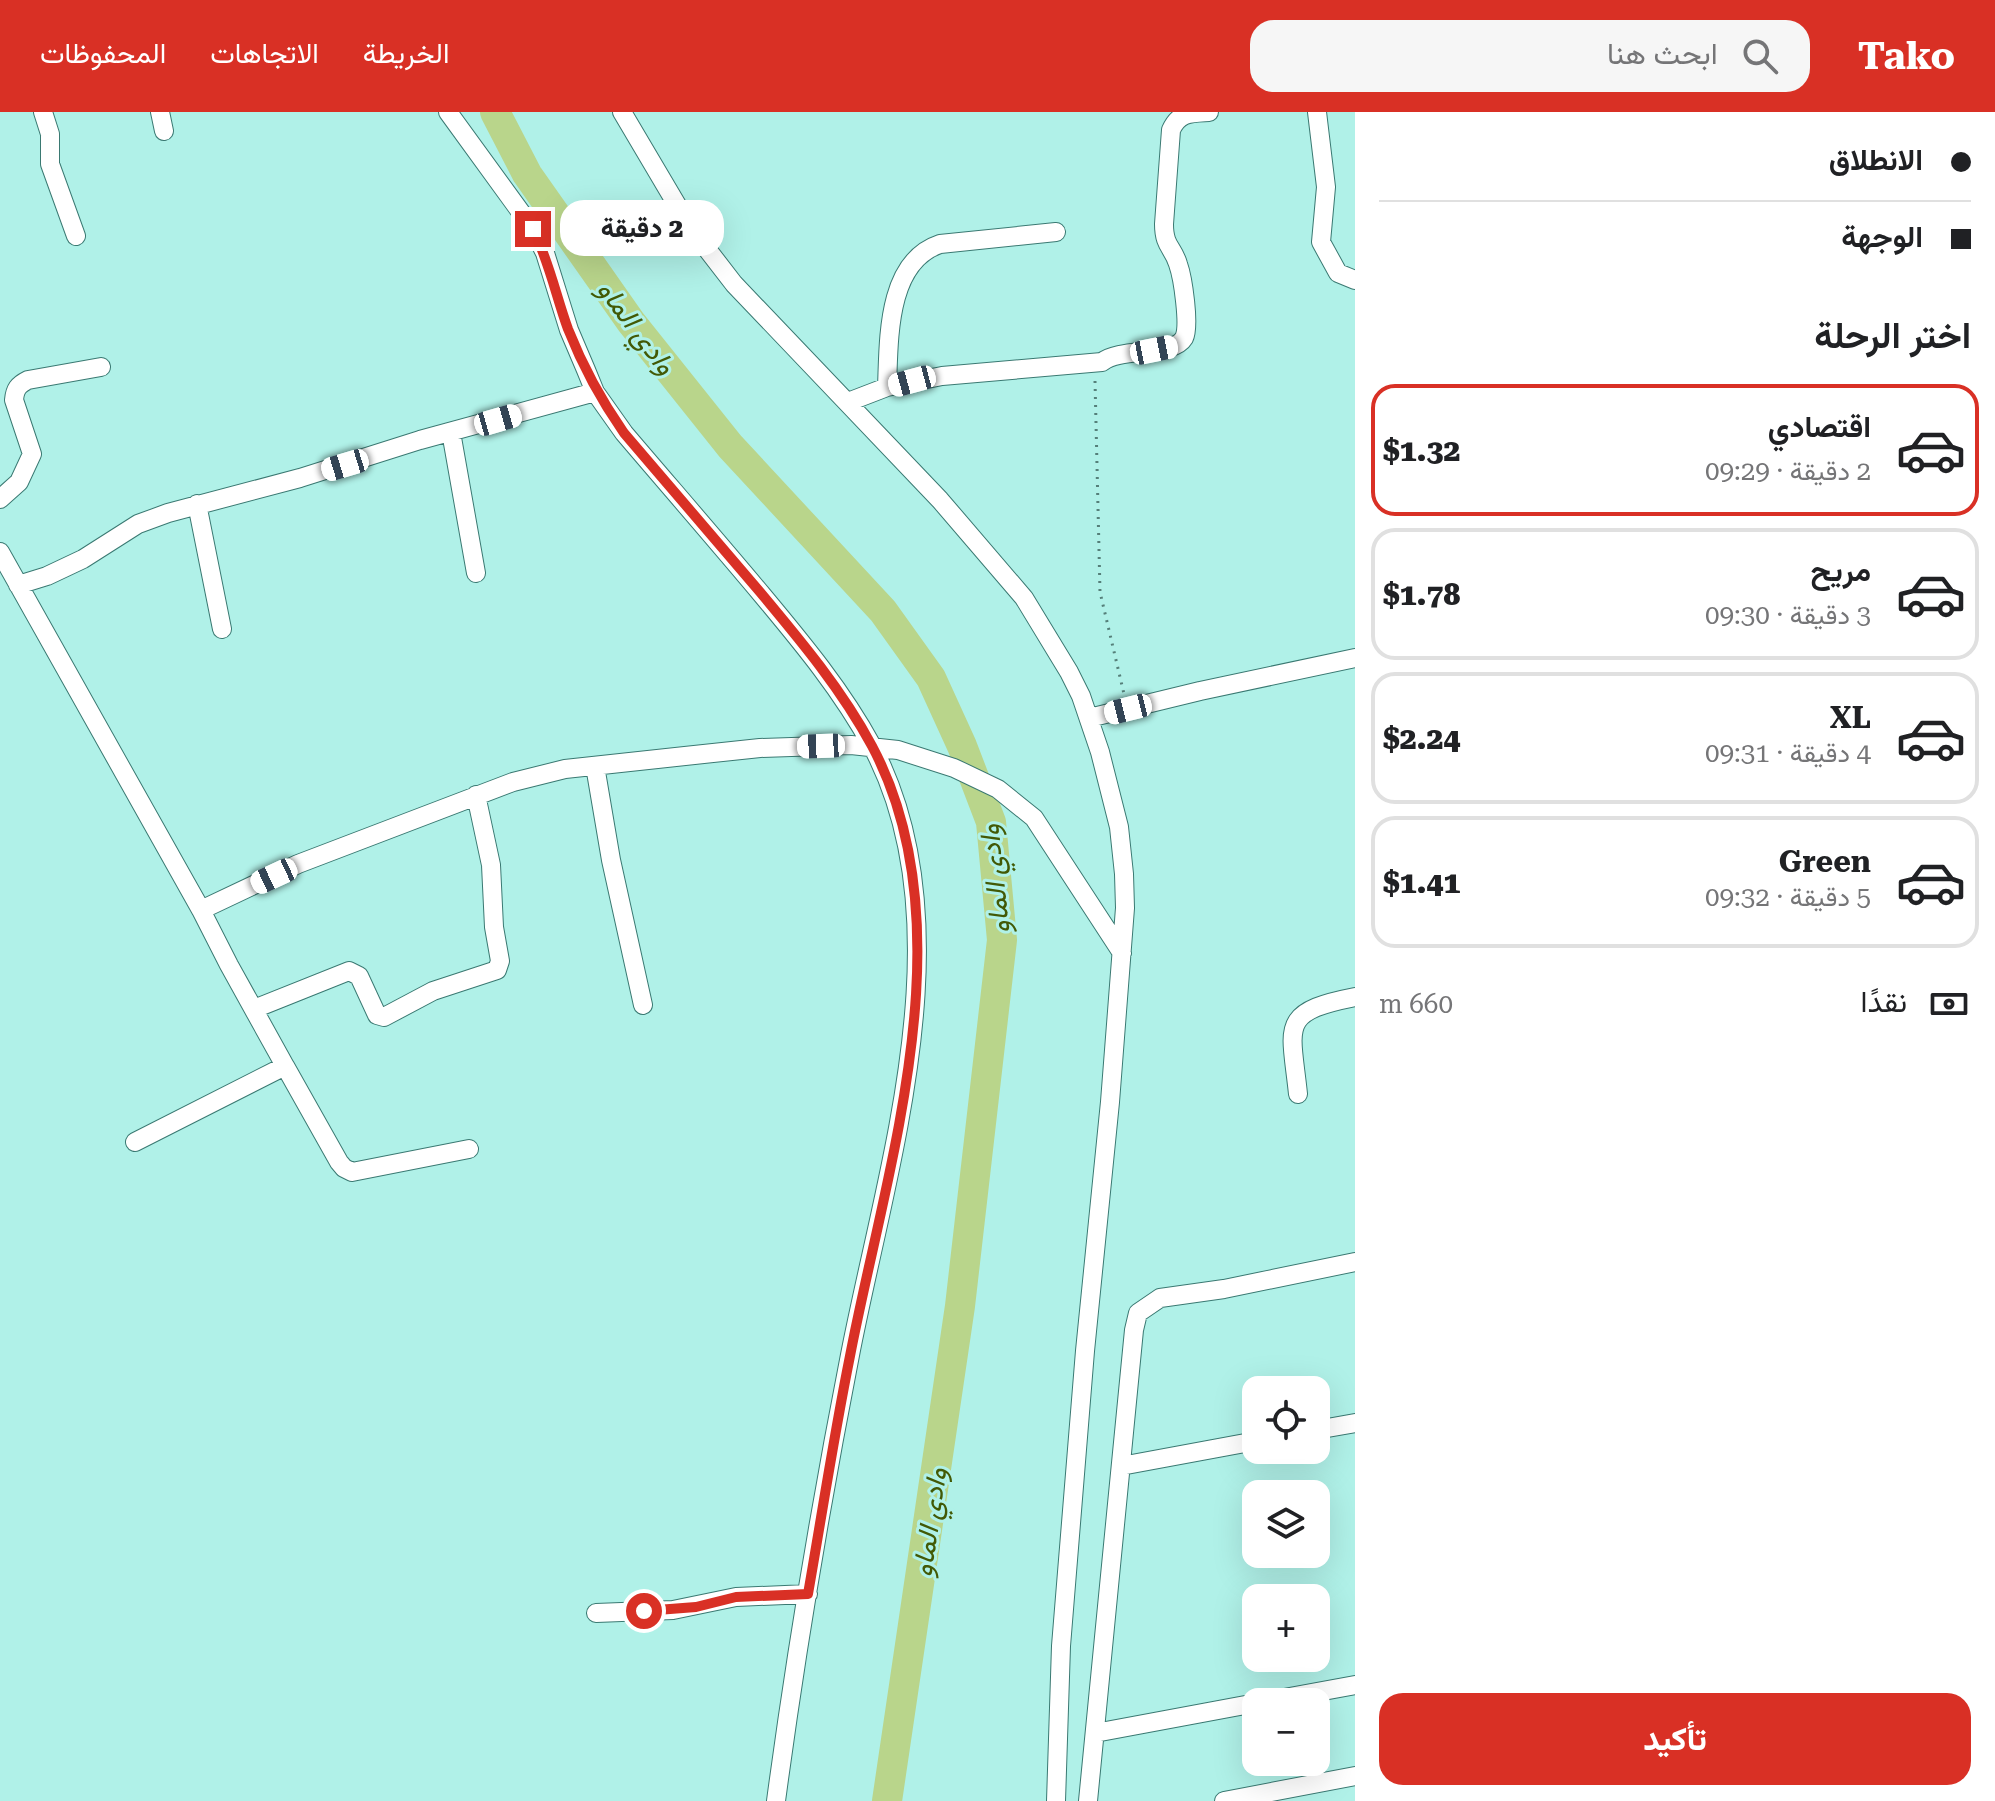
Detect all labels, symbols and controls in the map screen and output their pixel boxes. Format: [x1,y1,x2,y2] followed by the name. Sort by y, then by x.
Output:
[1250,20,1810,92] search box
[1738,34,1782,78] icon: search
[1858,34,1955,78] text: Tako
[1607,36,1718,71] text: ابحث هنا
[40,37,166,70] text: المحفوظات
[210,37,319,70] text: الاتجاهات
[363,37,449,70] text: الخريطة
[1829,142,1923,177] text: الانطلاق
[561,201,725,257] callout: 2 دقيقة
[515,211,551,247] route end
[601,213,683,243] text: 2 دقيقة
[1841,219,1923,254] text: الوجهة
[586,274,683,385] water label: وادي الماو
[1814,315,1971,357] text: اختر الرحلة
[1128,334,1180,366] car
[886,363,938,399] car
[472,402,524,438] car
[1768,409,1871,444] text: اقتصادي
[1895,414,1967,486] icon: car
[1383,433,1460,468] text: $1.32
[319,447,371,483] car
[1705,456,1871,486] text: 2 دقيقة · 09:29
[1811,553,1871,588] text: مريح
[1895,558,1967,630] icon: car
[1383,577,1460,612] text: $1.78
[1705,600,1871,630] text: 3 دقيقة · 09:30
[1102,692,1154,726] car
[1830,700,1871,735] text: XL
[1895,702,1967,774] icon: car
[1383,721,1460,756] text: $2.24
[797,733,845,759] car
[1705,738,1871,768] text: 4 دقيقة · 09:31
[972,822,1023,935] water label: وادي الماو
[1779,844,1871,879] text: Green
[1895,846,1967,918] icon: car
[247,855,301,897] car
[1383,865,1460,900] text: $1.41
[1705,882,1871,912] text: 5 دقيقة · 09:32
[1927,982,1971,1026] icon: cash
[1861,984,1907,1019] text: نقدًا
[1379,989,1453,1019] text: 660 m
[1242,1376,1330,1776] map controls
[1242,1376,1330,1464] button: locate
[906,1465,959,1579] water label: وادي الماو
[1242,1480,1330,1568] button: layers
[1242,1584,1330,1672] button: +
[626,1593,662,1629] route start
[1242,1688,1330,1776] button: −
[1379,1693,1971,1785] button: تأكيد

